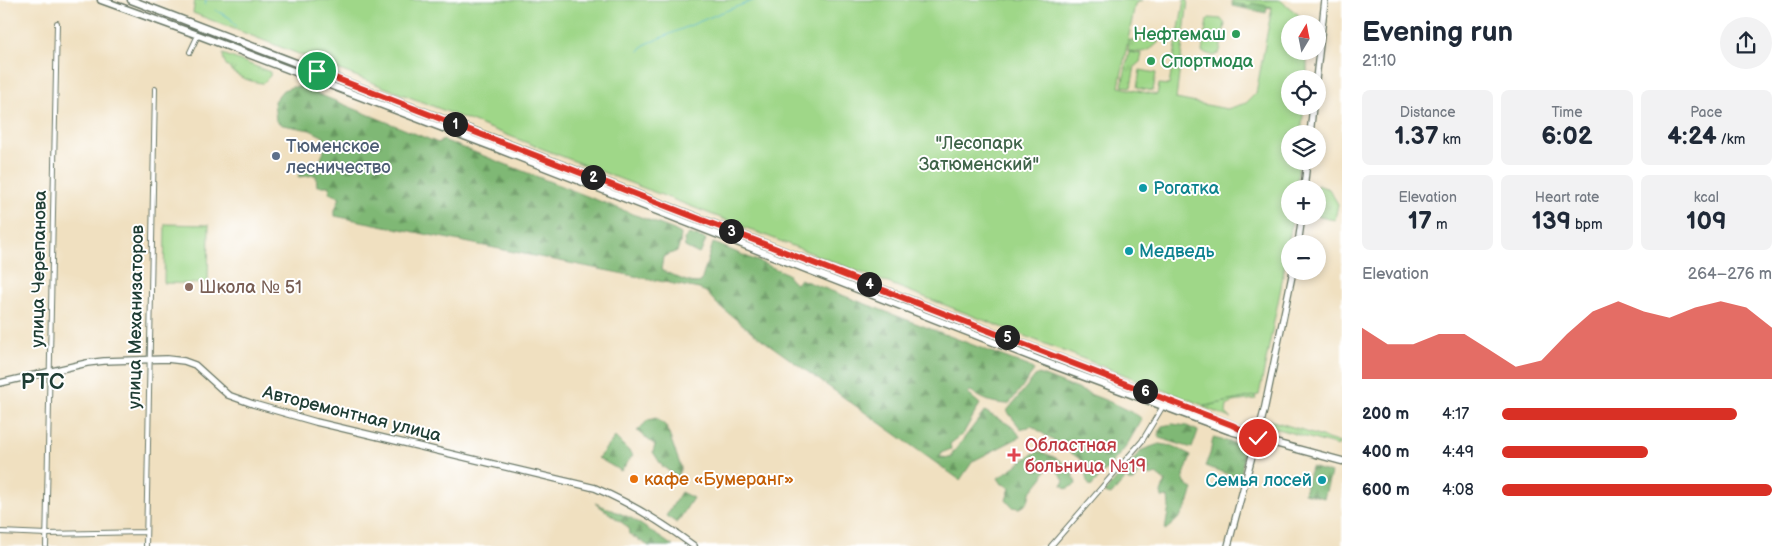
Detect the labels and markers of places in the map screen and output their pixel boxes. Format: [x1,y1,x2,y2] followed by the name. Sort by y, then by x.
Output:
[1133,24,1226,45] place label: Нефтемаш
[1230,28,1242,40] marker: Нефтемаш
[296,50,338,92] pin
[1161,51,1254,72] place label: Спортмода
[1145,55,1157,67] marker: Спортмода
[442,112,468,136] pin: 1
[286,136,391,178] place label: Тюменское лесничество
[270,150,282,162] marker: Тюменское лесничество
[580,164,606,190] pin: 2
[1153,178,1220,199] place label: Рогатка
[1137,182,1149,194] marker: Рогатка
[718,218,744,244] pin: 3
[1139,241,1214,262] place label: Медведь
[1123,245,1135,257] marker: Медведь
[856,272,882,296] pin: 4
[199,277,302,298] place label: Школа № 51
[183,281,195,293] marker: Школа № 51
[994,324,1020,350] pin: 5
[1132,378,1158,404] pin: 6
[1237,417,1279,459] pin
[1025,435,1146,477] place label: Областная больница №19
[1007,448,1021,462] marker: Областная больница №19
[644,469,794,490] place label: кафе «Бумеранг»
[1205,470,1312,491] place label: Семья лосей
[628,473,640,485] marker: кафе «Бумеранг»
[1316,474,1328,486] marker: Семья лосей

